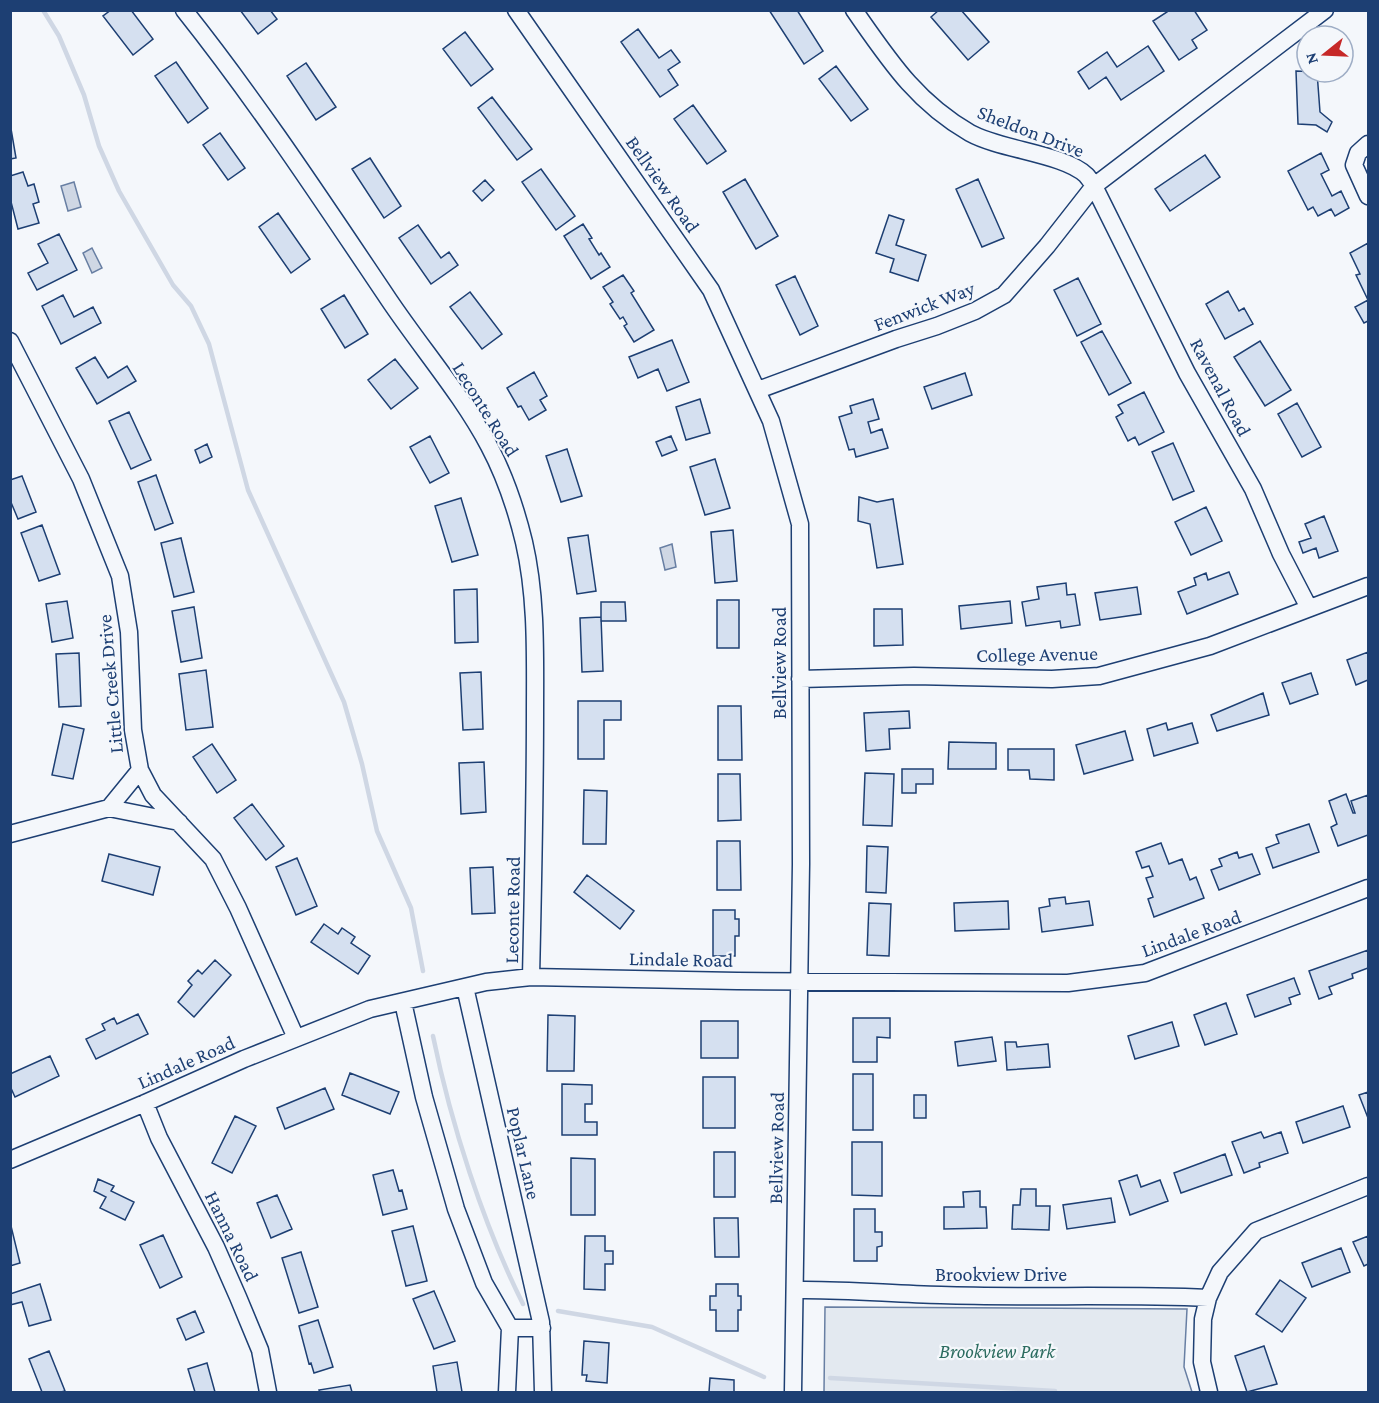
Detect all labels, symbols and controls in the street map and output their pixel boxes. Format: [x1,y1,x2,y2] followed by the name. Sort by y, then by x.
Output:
[1295,24,1355,84] north arrow
[1301,51,1321,66] text: N
[975,101,1088,162] street label: Sheldon Drive
[622,132,705,237] street label: Bellview Road
[870,276,979,336] street label: Fenwick Way
[1186,334,1256,440] street label: Ravenal Road
[448,358,524,461] street label: Leconte Road
[768,606,790,719] street label: Bellview Road
[93,614,127,754] street label: Little Creek Drive
[976,642,1098,667] street label: College Avenue
[500,856,524,964] street label: Leconte Road
[1138,905,1244,961] street label: Lindale Road
[629,947,734,971] street label: Lindale Road
[134,1031,238,1093] street label: Lindale Road
[764,1091,788,1204] street label: Bellview Road
[502,1105,545,1202] street label: Poplar Lane
[201,1187,263,1285] street label: Hanna Road
[935,1263,1067,1285] street label: Brookview Drive
[939,1340,1056,1362] park label: Brookview Park

